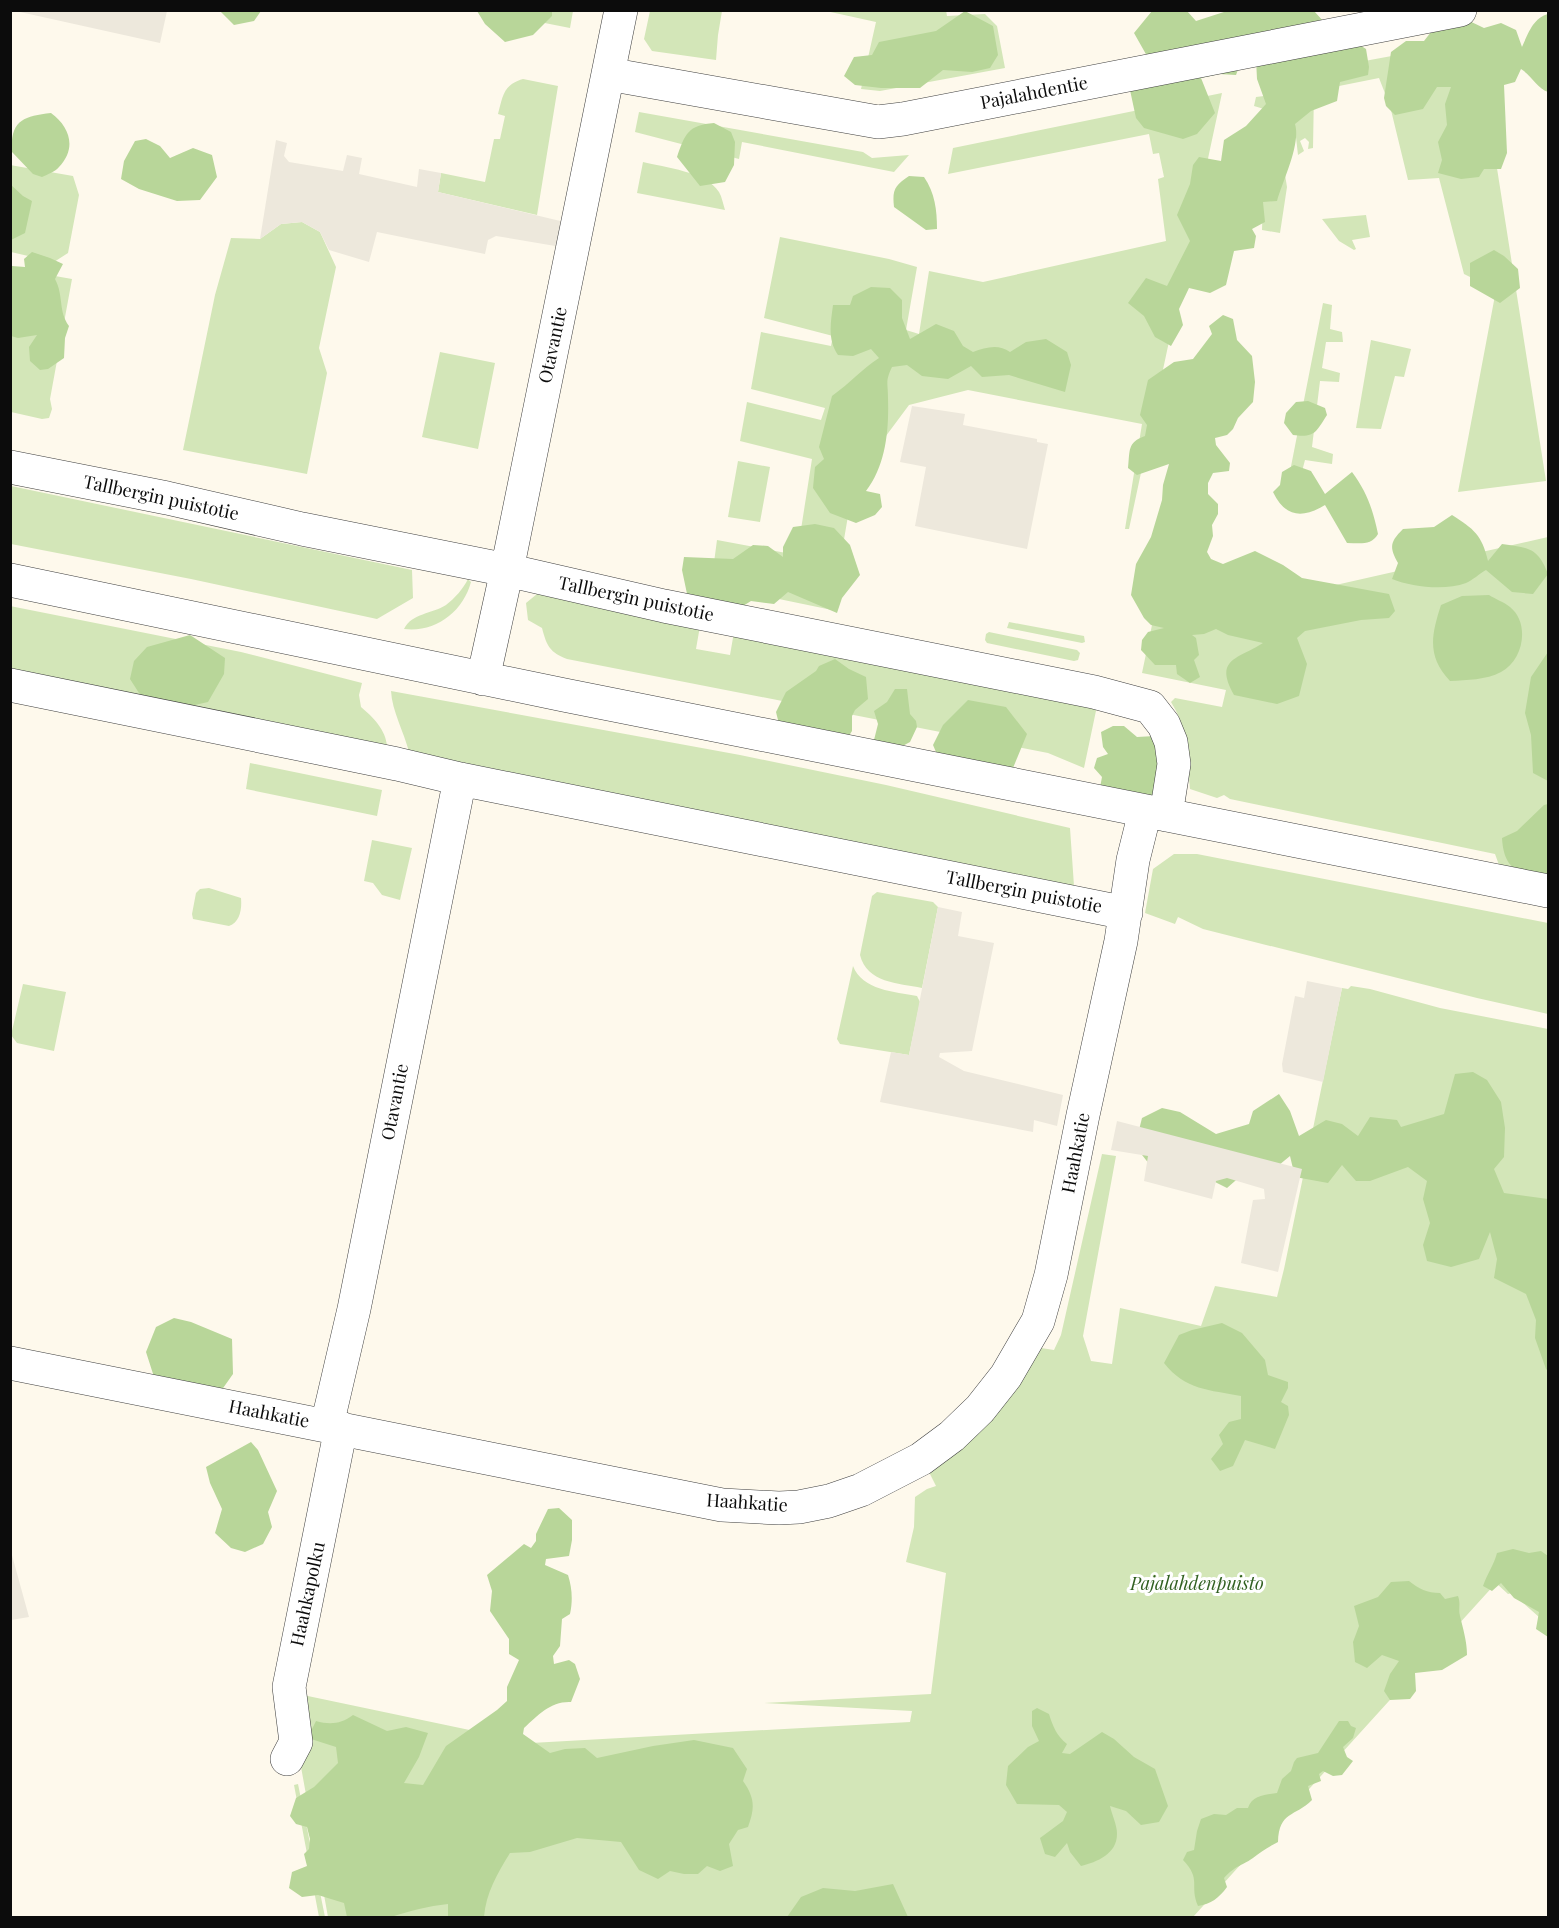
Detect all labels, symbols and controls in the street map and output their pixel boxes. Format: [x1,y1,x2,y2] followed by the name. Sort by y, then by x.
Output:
[978,70,1090,114] street label: Pajalahdentie
[532,304,572,385] street label: Otavantie
[81,469,241,525] street label: Tallbergin puistotie
[556,570,716,626] street label: Tallbergin puistotie
[944,864,1104,918] street label: Tallbergin puistotie
[375,1061,413,1142] street label: Otavantie
[1055,1111,1095,1195] street label: Haahkatie
[227,1393,311,1433] street label: Haahkatie
[706,1487,789,1517] street label: Haahkatie
[284,1539,330,1648] street label: Haahkapolku
[1129,1571,1264,1595] park label: Pajalahdenpuisto

